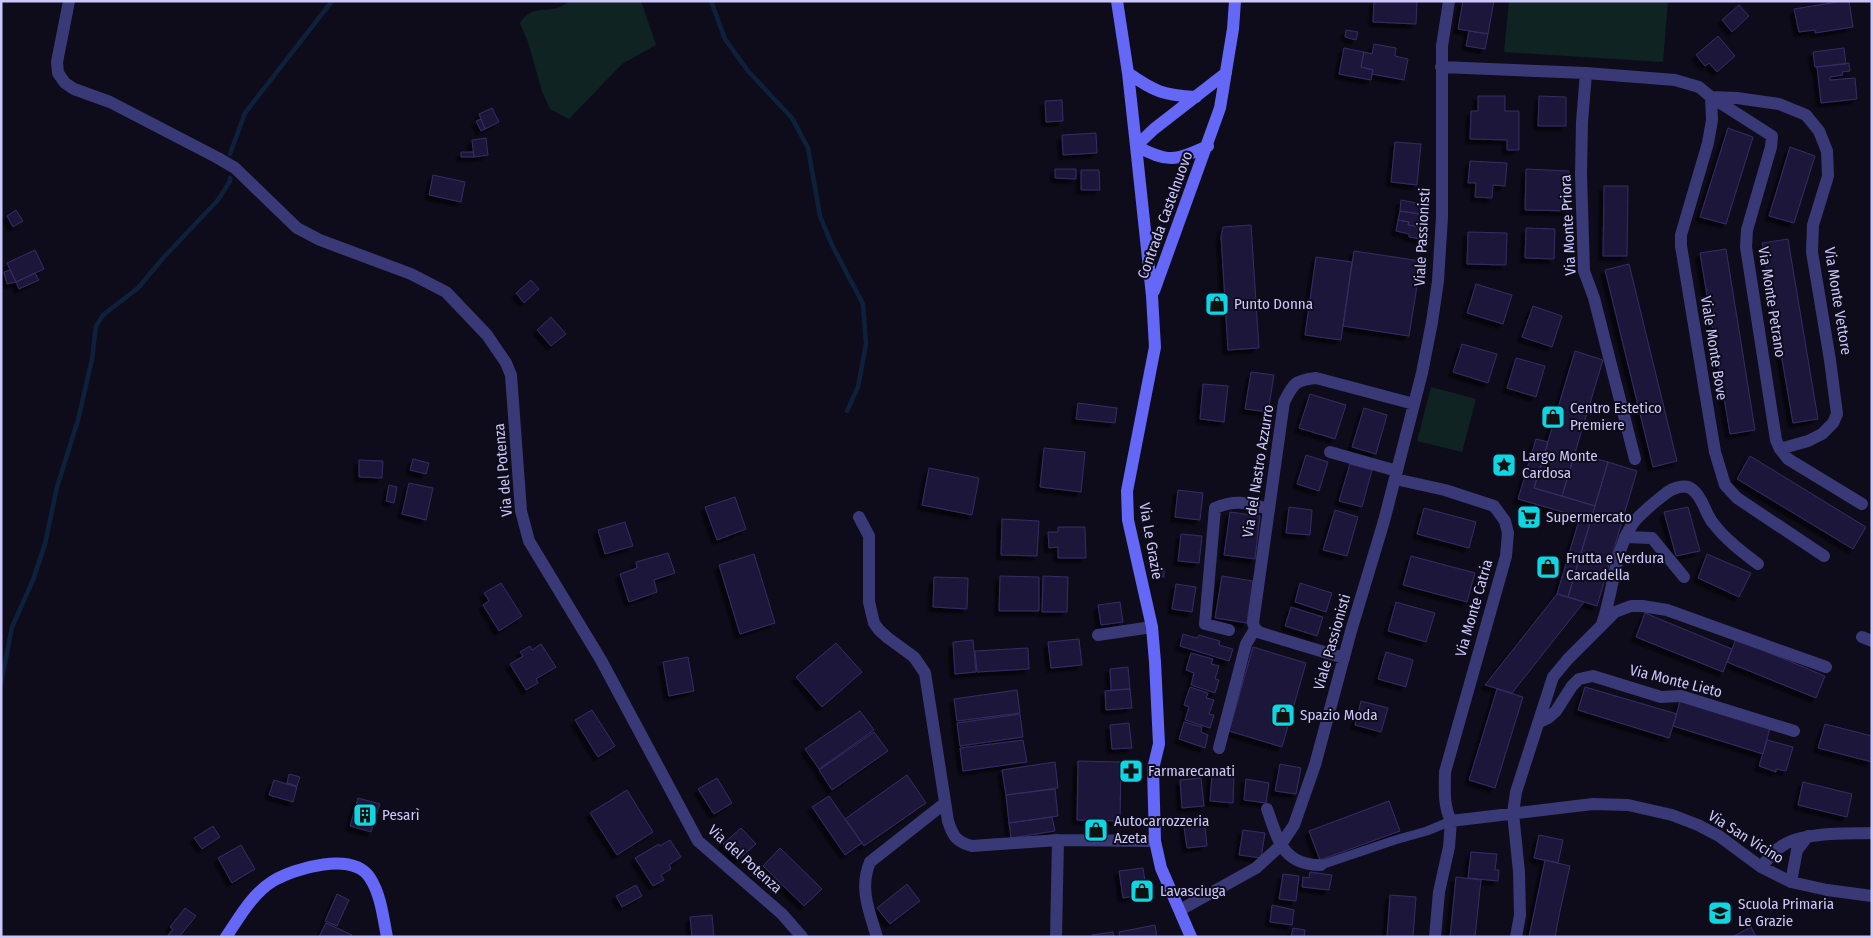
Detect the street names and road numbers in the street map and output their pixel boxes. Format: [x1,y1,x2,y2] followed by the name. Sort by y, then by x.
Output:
[1134,149,1196,281] street label: Contrada Castelnuovo
[1556,174,1580,276] street label: Via Monte Priora
[1410,187,1434,287] street label: Viale Passionisti
[1754,245,1790,359] street label: Via Monte Petrano
[1821,246,1855,356] street label: Via Monte Vettore
[1697,294,1731,402] street label: Viale Monte Bove
[1239,403,1277,539] street label: Via del Nastro Azzurro
[490,423,516,517] street label: Via del Potenza
[1135,501,1167,581] street label: Via Le Grazie
[1452,557,1496,659] street label: Via Monte Catria
[1310,592,1354,692] street label: Viale Passionisti
[1628,661,1724,701] street label: Via Monte Lieto
[1705,807,1787,867] street label: Via San Vicino
[704,821,786,897] street label: Via del Potenza

